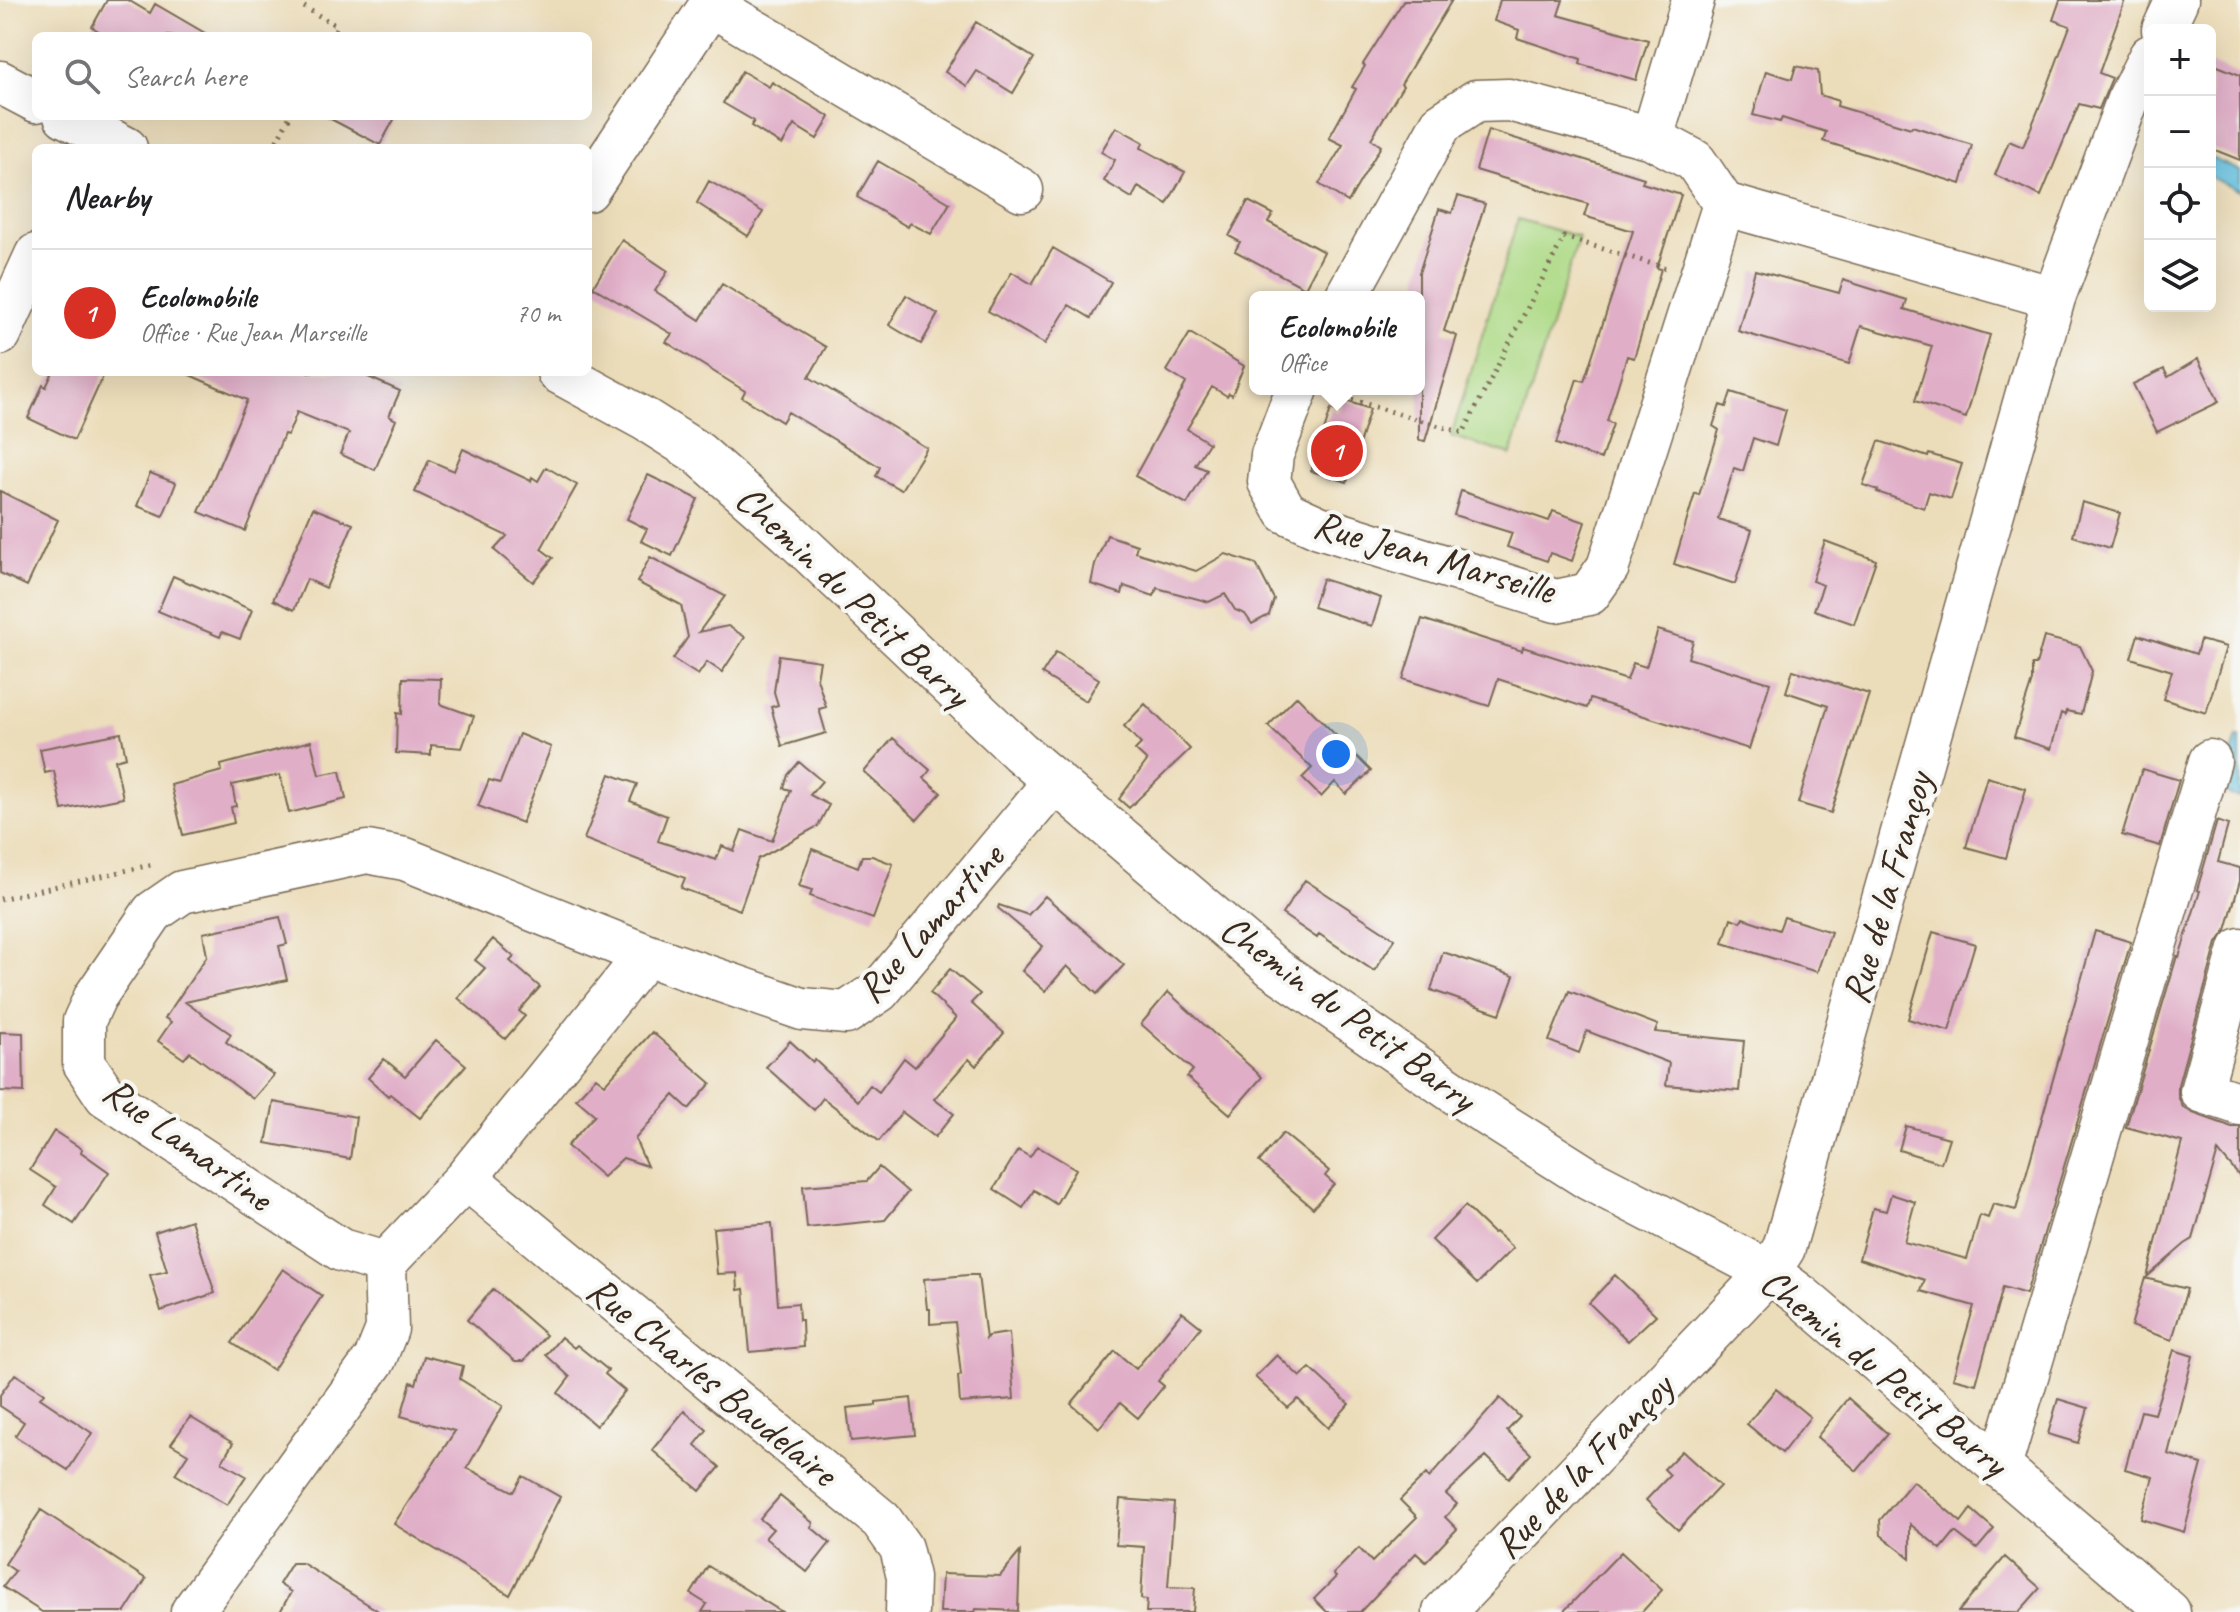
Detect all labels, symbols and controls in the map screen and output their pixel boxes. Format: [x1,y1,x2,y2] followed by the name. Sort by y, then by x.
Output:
[2144,24,2216,312] map controls
[2144,24,2216,96] button: +
[32,32,592,120] search box
[60,54,104,98] icon: search
[124,57,246,95] text: Search here
[2144,96,2216,168] button: −
[2144,168,2216,240] button: locate
[64,175,150,218] text: Nearby
[2144,240,2216,312] button: layers
[140,278,257,316] text: Ecolomobile
[1249,291,1425,395] popup
[84,297,96,330] text: 1
[516,297,560,330] text: 70 m
[1279,308,1395,346] text: Ecolomobile
[140,316,366,349] text: Office · Rue Jean Marseille
[1279,346,1326,379] text: Office
[1311,421,1363,481] pin: 1
[725,474,984,720] street label: Chemin du Petit Barry
[1308,499,1563,616] street label: Rue Jean Marseille
[1316,734,1356,774] your location
[1830,763,1945,1009] street label: Rue de la Françoy
[845,831,1017,1013] street label: Rue Lamartine
[1210,903,1488,1125] street label: Chemin du Petit Barry
[94,1066,285,1224] street label: Rue Lamartine
[1750,1257,2020,1489] street label: Chemin du Petit Barry
[577,1265,850,1499] street label: Rue Charles Baudelaire
[1482,1361,1686,1569] street label: Rue de la Françoy

